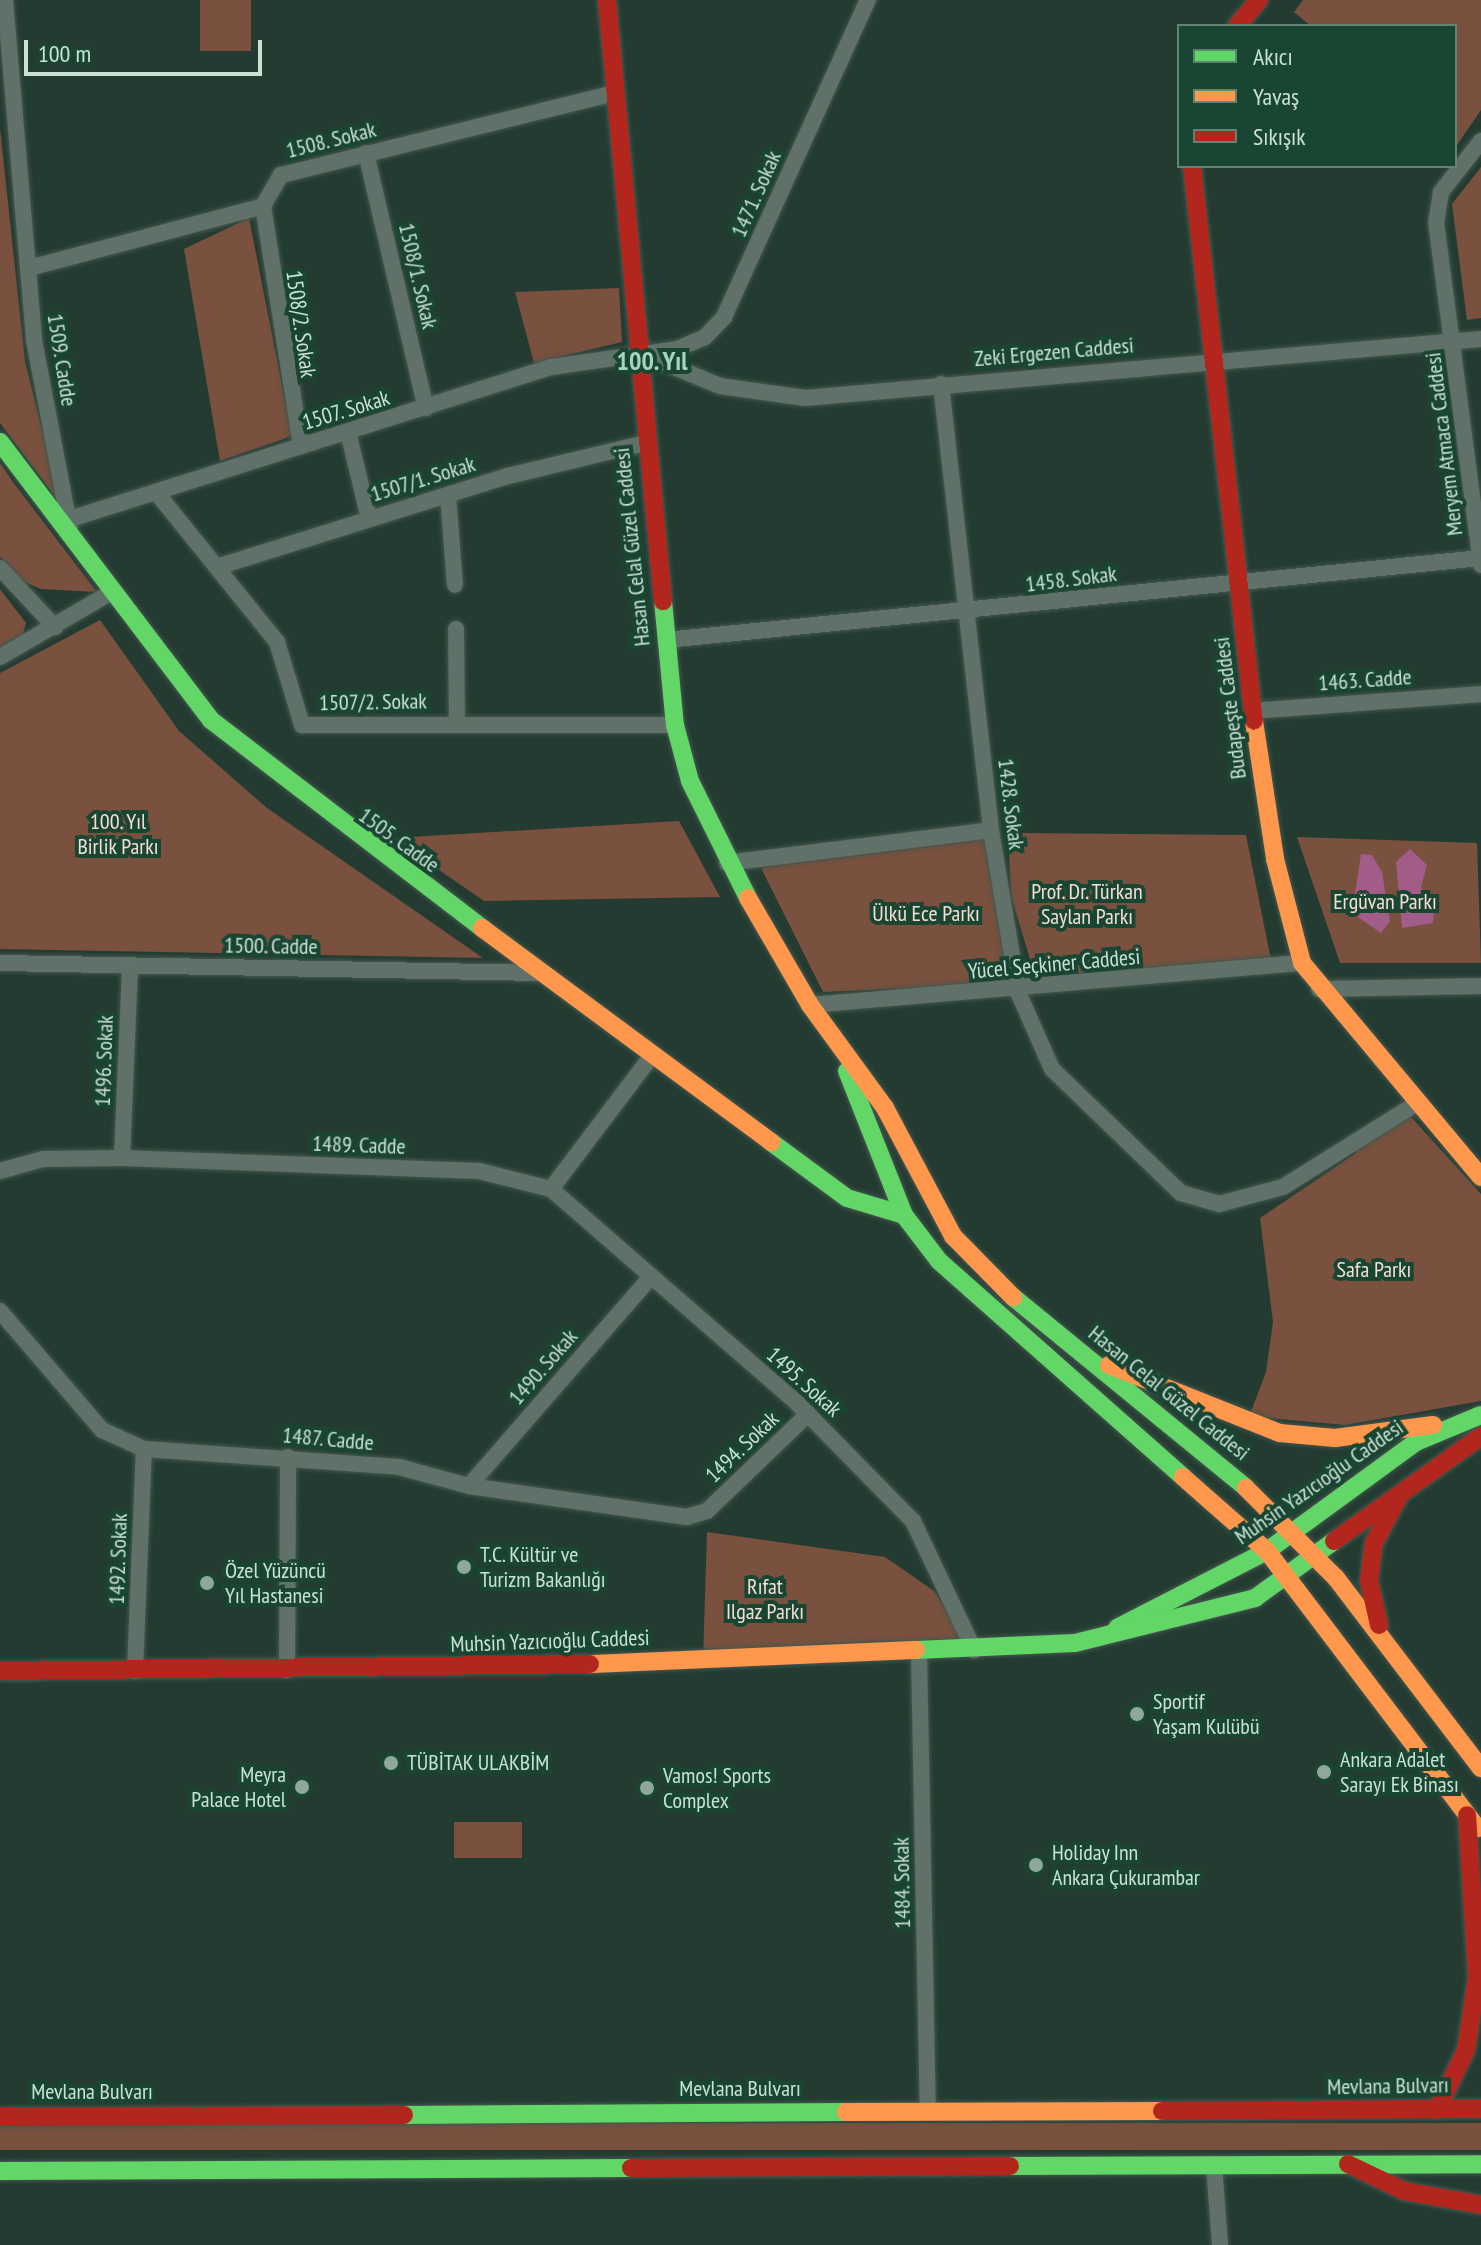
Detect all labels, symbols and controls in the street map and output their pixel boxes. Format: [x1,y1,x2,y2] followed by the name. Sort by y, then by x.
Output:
[28,24,266,74] scale bar
[1177,24,1457,168] legend
[38,38,91,69] text: 100 m
[1253,41,1293,72] text: Akıcı
[1253,81,1299,112] text: Yavaş
[283,116,379,164] street label: 1508. Sokak
[1253,121,1306,152] text: Sıkışık
[725,146,787,242] street label: 1471. Sokak
[393,220,443,332] street label: 1508/1. Sokak
[280,268,322,380] street label: 1508/2. Sokak
[42,311,82,409] street label: 1509. Cadde
[973,332,1135,372] street label: Zeki Ergezen Caddesi
[615,345,689,377] district label: 100. Yıl
[1420,351,1468,537] street label: Meryem Atmaca Caddesi
[299,384,393,436] street label: 1507. Sokak
[608,447,656,647] street label: Hasan Celal Güzel Caddesi
[367,450,479,508] street label: 1507/1. Sokak
[1023,560,1119,598] street label: 1458. Sokak
[1208,635,1252,781] street label: Budapeşte Caddesi
[1317,664,1413,696] street label: 1463. Cadde
[318,688,428,716] street label: 1507/2. Sokak
[992,756,1030,852] street label: 1428. Sokak
[353,801,445,879] street label: 1505. Cadde
[77,808,159,860] park label: 100. Yıl Birlik Parkı
[1030,878,1144,930] park label: Prof. Dr. Türkan Saylan Parkı
[1333,889,1437,915] park label: Ergüvan Parkı
[872,901,980,927] park label: Ülkü Ece Parkı
[223,932,319,960] street label: 1500. Cadde
[967,943,1141,985] street label: Yücel Seçkiner Caddesi
[89,1014,119,1108] street label: 1496. Sokak
[311,1130,407,1160] street label: 1489. Cadde
[1337,1257,1411,1283] park label: Safa Parkı
[1083,1320,1255,1466] street label: Hasan Celal Güzel Caddesi
[503,1323,583,1411] street label: 1490. Sokak
[761,1341,847,1423] street label: 1495. Sokak
[699,1405,785,1489] street label: 1494. Sokak
[1230,1414,1408,1550] street label: Muhsin Yazıcıoğlu Caddesi
[281,1422,375,1456] street label: 1487. Cadde
[103,1512,133,1606] street label: 1492. Sokak
[480,1541,606,1592] place label: T.C. Kültür ve Turizm Bakanlığı
[225,1557,326,1608] place label: Özel Yüzüncü Yıl Hastanesi
[455,1558,473,1576] marker: T.C. Kültür ve Turizm Bakanlığı
[196,1572,218,1594] marker: Özel Yüzüncü Yıl Hastanesi
[726,1573,804,1624] park label: Rıfat Ilgaz Parkı
[450,1624,650,1658] street label: Muhsin Yazıcıoğlu Caddesi
[1153,1688,1259,1740] place label: Sportif Yaşam Kulübü
[1128,1705,1146,1723] marker: Sportif Yaşam Kulübü
[1340,1746,1459,1798] place label: Ankara Adalet Sarayı Ek Binası
[407,1750,550,1776] place label: TÜBİTAK ULAKBİM
[382,1754,400,1772] marker: TÜBİTAK ULAKBİM
[191,1761,286,1812] place label: Meyra Palace Hotel
[663,1762,771,1814] place label: Vamos! Sports Complex
[1315,1763,1333,1781] marker: Ankara Adalet Sarayı Ek Binası
[293,1778,311,1796] marker: Meyra Palace Hotel
[638,1779,656,1797] marker: Vamos! Sports Complex
[888,1836,916,1930] street label: 1484. Sokak
[1052,1839,1200,1890] place label: Holiday Inn Ankara Çukurambar
[1027,1856,1045,1874] marker: Holiday Inn Ankara Çukurambar
[1327,2072,1449,2100] street label: Mevlana Bulvarı
[679,2076,801,2102] street label: Mevlana Bulvarı
[31,2079,153,2105] street label: Mevlana Bulvarı

